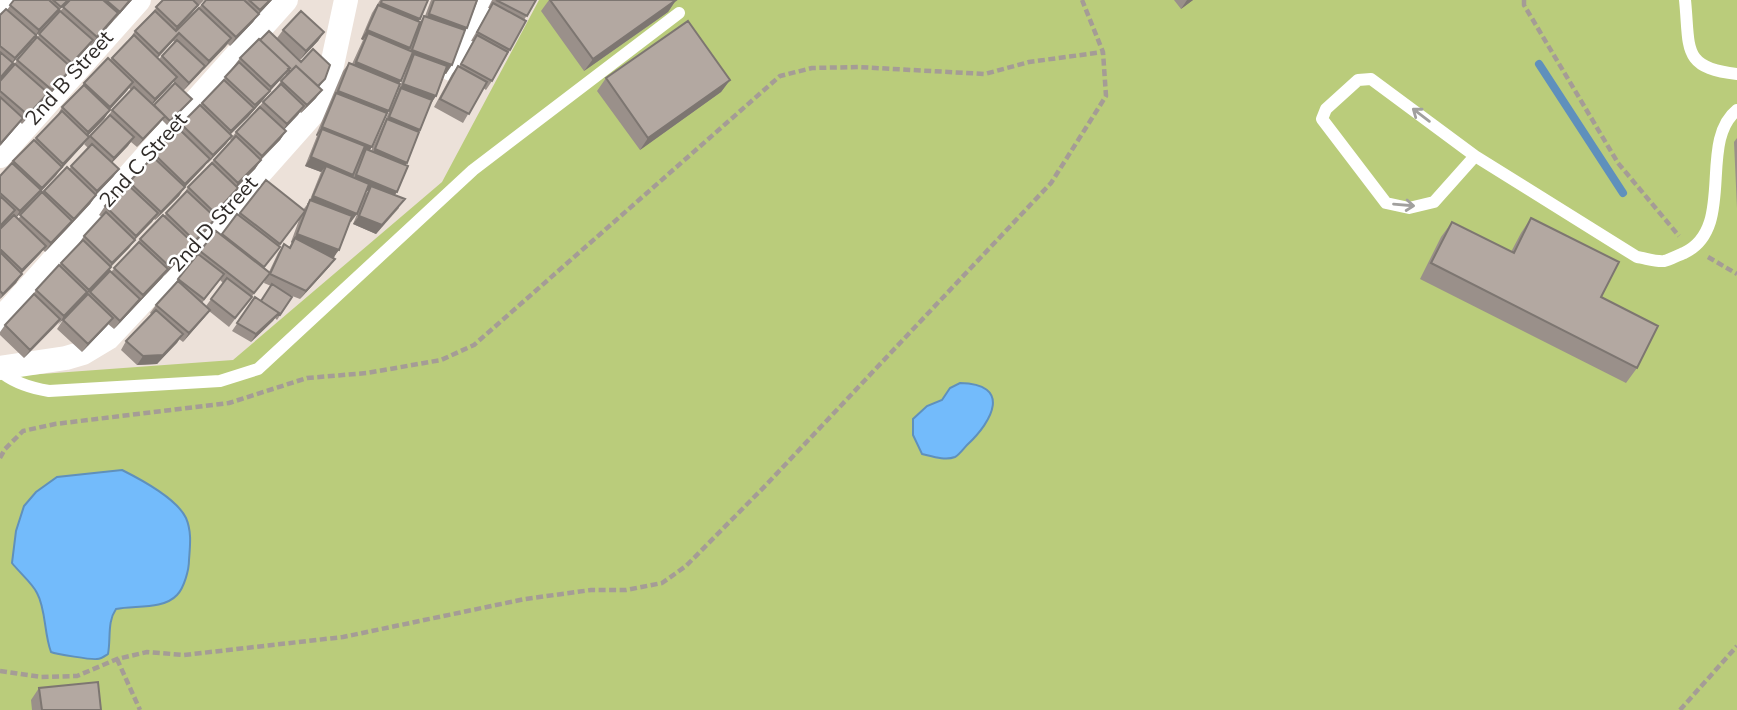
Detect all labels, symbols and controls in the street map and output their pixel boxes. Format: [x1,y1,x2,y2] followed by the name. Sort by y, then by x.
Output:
[19,24,120,132] street label: 2nd B Street
[93,106,194,214] street label: 2nd C Street
[1412,107,1431,122] one-way arrow
[162,169,264,278] street label: 2nd D Street
[1392,199,1415,212] one-way arrow

